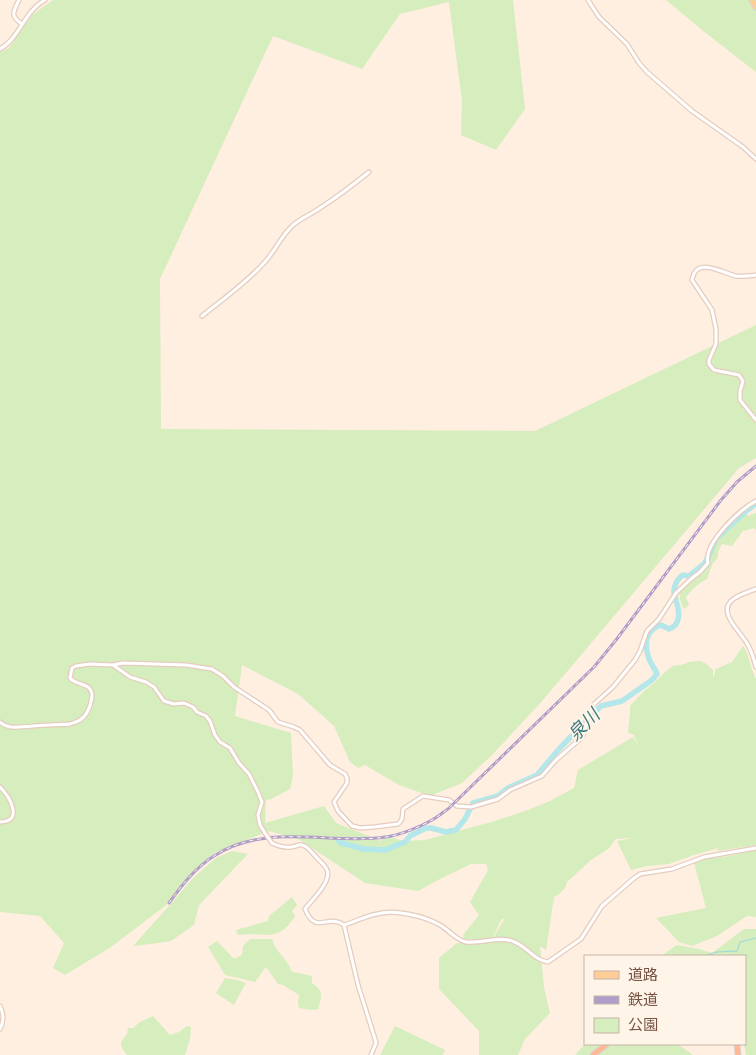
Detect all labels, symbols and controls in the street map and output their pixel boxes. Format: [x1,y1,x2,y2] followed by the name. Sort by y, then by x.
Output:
[564,704,605,745] water label: 泉川
[584,955,746,1045] legend
[628,966,658,983] text: 道路
[628,991,658,1008] text: 鉄道
[628,1016,658,1033] text: 公園

